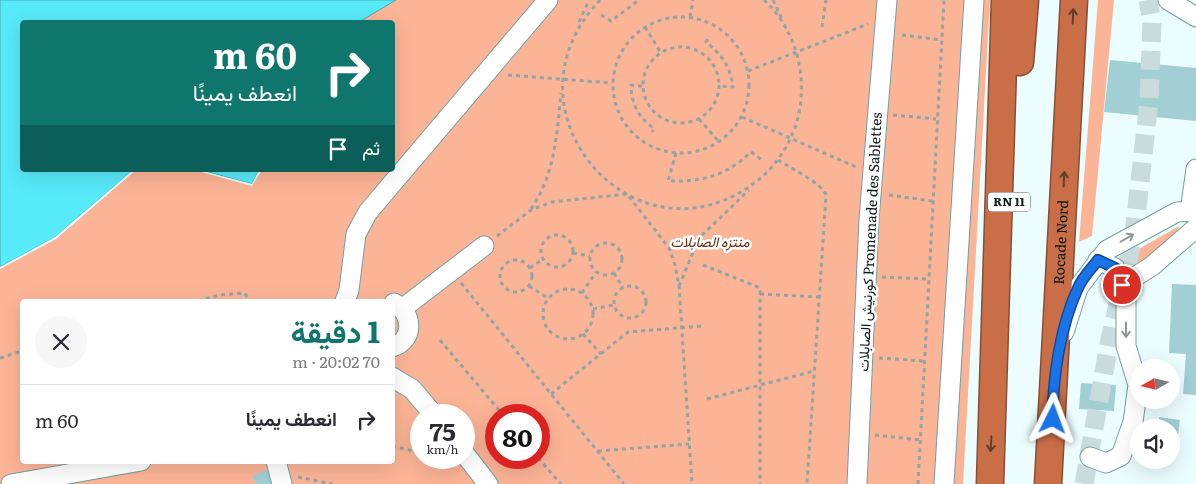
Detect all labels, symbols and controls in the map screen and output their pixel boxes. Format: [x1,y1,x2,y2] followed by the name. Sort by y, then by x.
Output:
[1068,9,1077,25] one-way arrow
[213,28,297,80] text: 60 m
[315,40,380,105] icon: right
[193,75,297,108] text: انعطف يمينًا
[852,112,886,372] street label: كورنيش الصابلات Promenade des Sablettes
[362,133,380,161] text: ثم
[324,135,352,163] icon: arrive
[1059,171,1069,188] one-way arrow
[988,192,1030,212] road number: RN 11
[1048,199,1072,285] street label: Rocade Nord
[671,231,750,251] park label: منتزه الصابلات
[1120,233,1134,243] one-way arrow
[1101,264,1143,306] pin
[1108,271,1136,299] icon: arrive
[291,308,380,352] text: 1 دقيقة
[35,316,87,368] button: close
[1121,322,1131,338] one-way arrow
[292,349,380,373] text: 70 m · 20:02
[1130,359,1180,409] north arrow
[1130,359,1180,469] map controls
[1026,392,1078,444] position arrow
[246,404,337,432] text: انعطف يمينًا
[485,404,550,469] speed limit sign: 80
[35,406,78,434] text: 60 m
[352,406,380,434] icon: right
[429,412,456,449] text: 75
[1130,419,1180,469] button: sound
[987,436,996,452] one-way arrow
[427,440,458,458] text: km/h

